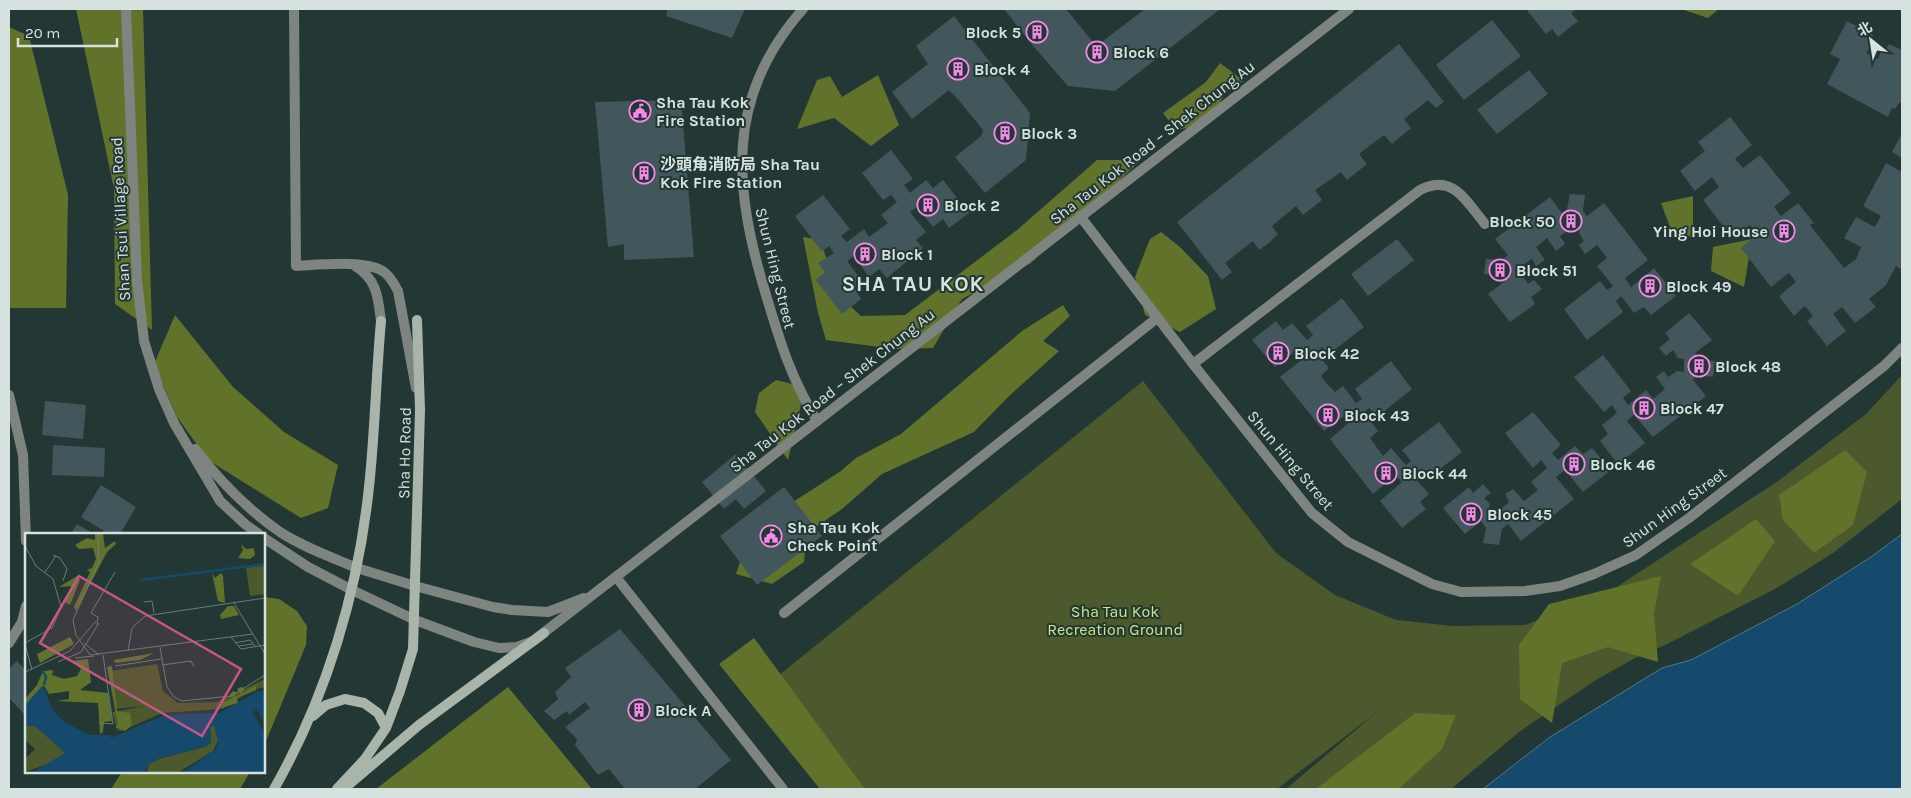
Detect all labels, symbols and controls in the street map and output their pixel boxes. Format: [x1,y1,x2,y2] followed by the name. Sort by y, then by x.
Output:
[18,15,116,47] scale bar
[1846,15,1896,65] north arrow
[1854,18,1875,40] text: 北
[1025,20,1049,44] building icon: Block 5
[965,23,1021,42] place label: Block 5
[25,24,60,42] text: 20 m
[1085,40,1109,64] building icon: Block 6
[1113,43,1169,62] place label: Block 6
[1046,56,1259,228] street label: Sha Tau Kok Road – Shek Chung Au
[946,57,970,81] building icon: Block 4
[974,60,1030,79] place label: Block 4
[656,93,750,130] place label: Sha Tau Kok Fire Station
[628,99,652,123] public building icon: Sha Tau Kok Fire Station
[993,121,1017,145] building icon: Block 3
[1021,124,1077,143] place label: Block 3
[107,137,134,301] street label: Shan Tsui Village Road
[660,155,820,192] place label: 沙頭角消防局 Sha Tau Kok Fire Station
[632,161,656,185] building icon: 沙頭角消防局 Sha Tau Kok Fire Station
[916,193,940,217] building icon: Block 2
[944,196,1000,215] place label: Block 2
[751,205,800,331] street label: Shun Hing Street
[1559,209,1583,233] building icon: Block 50
[1489,212,1555,231] place label: Block 50
[1772,219,1796,243] building icon: Ying Hoi House
[1653,222,1768,241] place label: Ying Hoi House
[853,242,877,266] building icon: Block 1
[881,245,933,264] place label: Block 1
[1488,258,1512,282] building icon: Block 51
[1516,261,1577,280] place label: Block 51
[842,272,984,296] district label: SHA TAU KOK
[1638,274,1662,298] building icon: Block 49
[1666,277,1732,296] place label: Block 49
[726,304,939,476] street label: Sha Tau Kok Road – Shek Chung Au
[1266,341,1290,365] building icon: Block 42
[1294,344,1359,363] place label: Block 42
[1687,354,1711,378] building icon: Block 48
[1715,357,1781,376] place label: Block 48
[1632,396,1656,420] building icon: Block 47
[1660,399,1724,418] place label: Block 47
[1316,403,1340,427] building icon: Block 43
[1344,406,1410,425] place label: Block 43
[394,407,415,499] street label: Sha Ho Road
[1243,407,1338,514] street label: Shun Hing Street
[1562,452,1586,476] building icon: Block 46
[1590,455,1656,474] place label: Block 46
[1374,461,1398,485] building icon: Block 44
[1618,463,1730,552] street label: Shun Hing Street
[1402,464,1468,483] place label: Block 44
[1459,502,1483,526] building icon: Block 45
[1487,505,1552,524] place label: Block 45
[787,518,881,555] place label: Sha Tau Kok Check Point
[759,524,783,548] public building icon: Sha Tau Kok Check Point
[25,533,265,773] inset map
[1047,602,1183,639] park label: Sha Tau Kok Recreation Ground
[627,698,651,722] building icon: Block A
[655,701,711,720] place label: Block A

